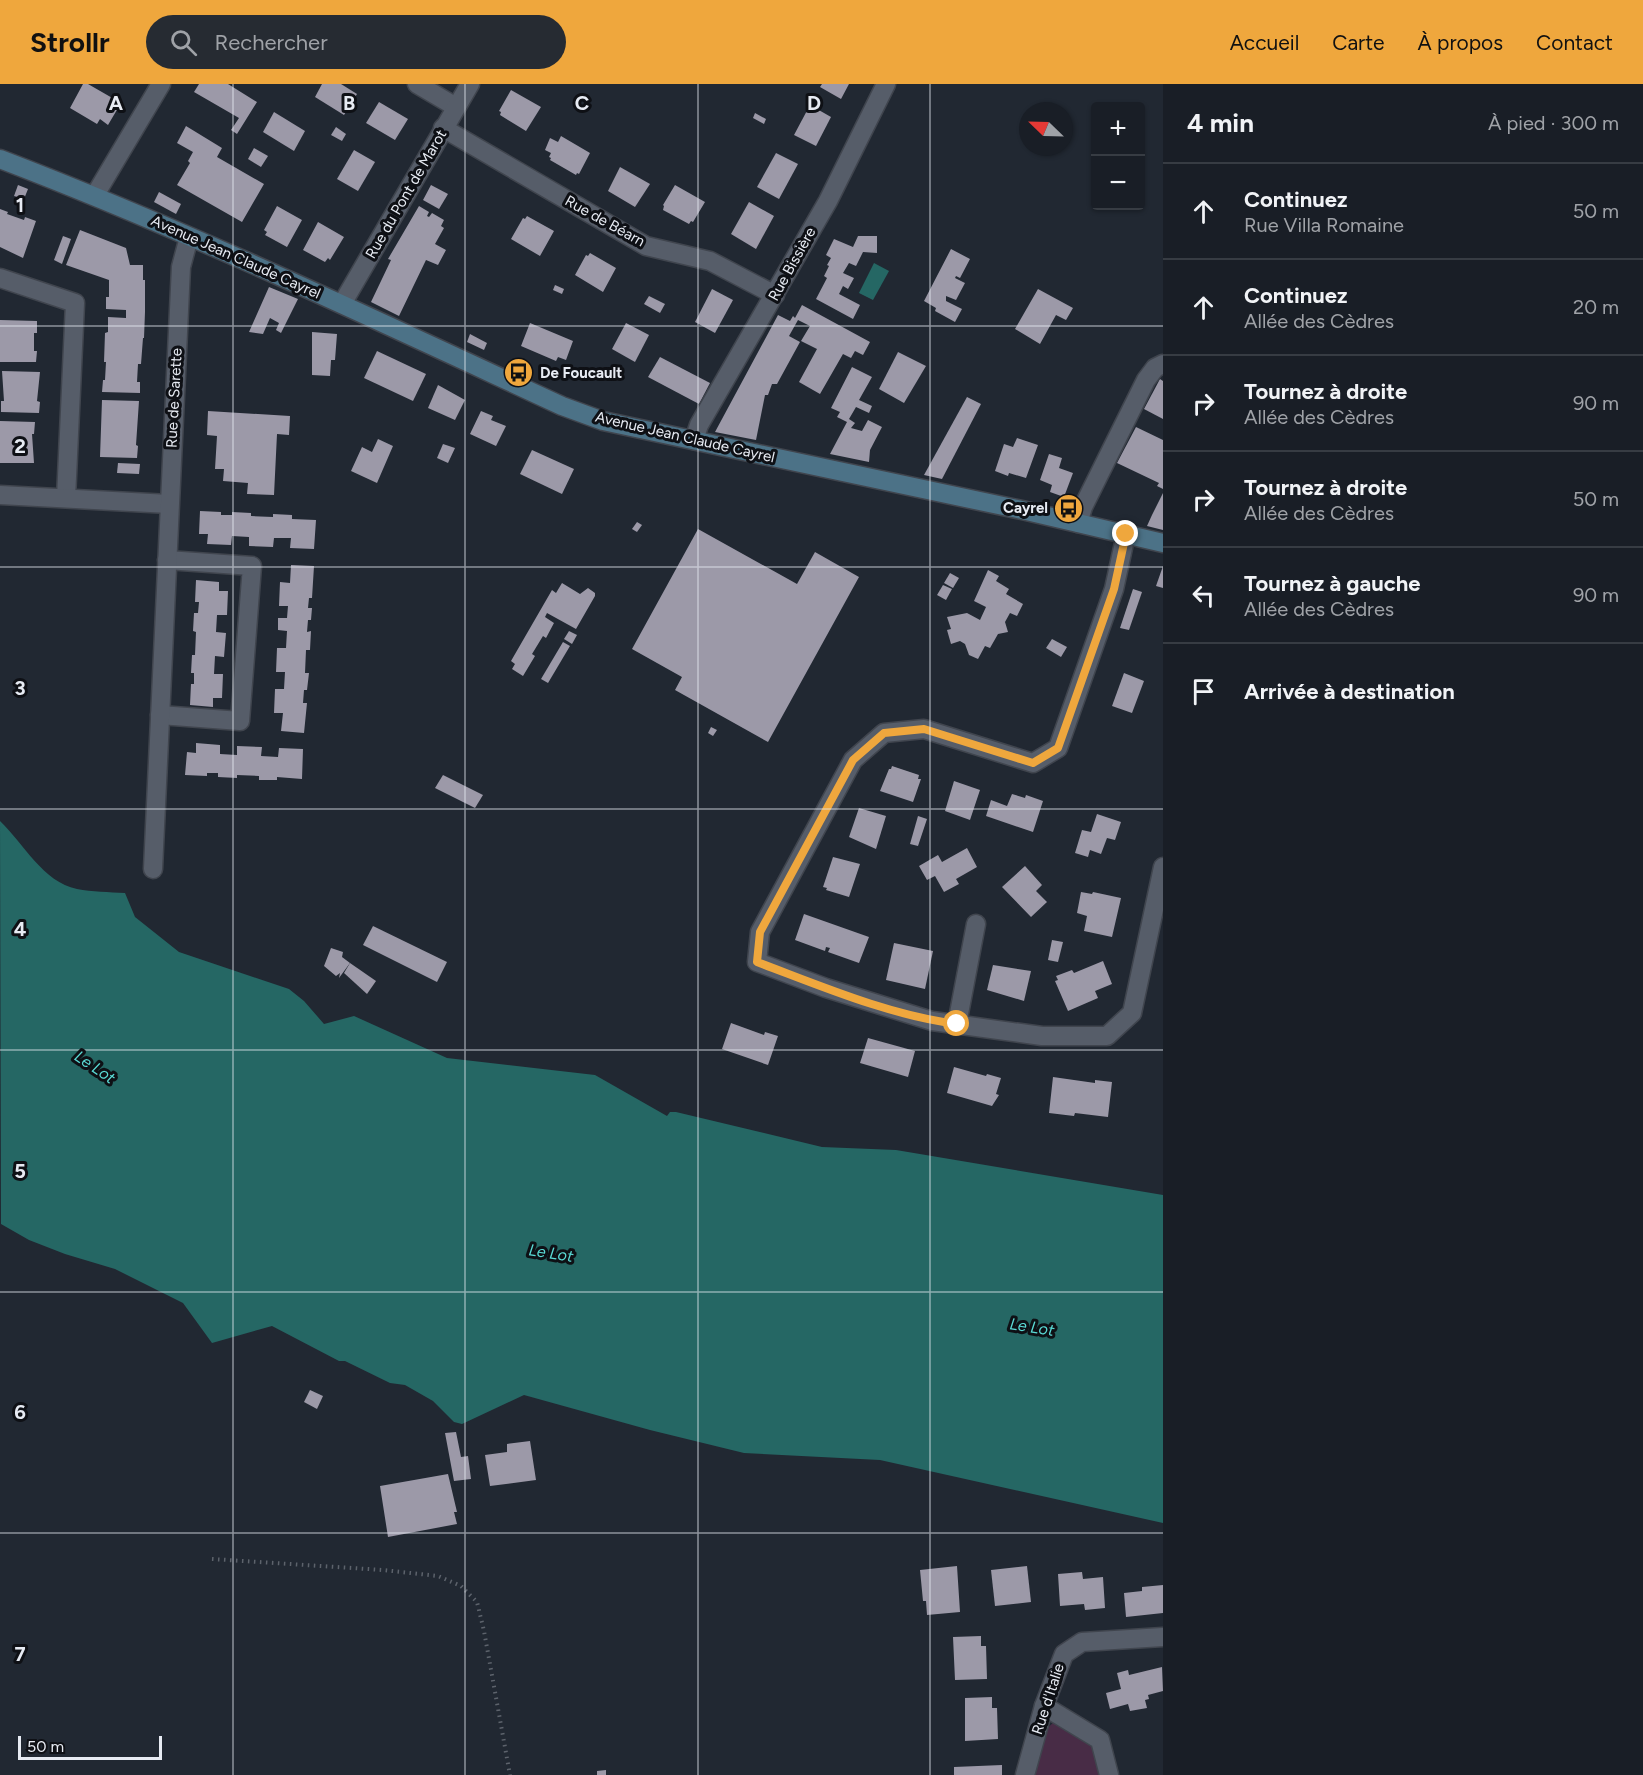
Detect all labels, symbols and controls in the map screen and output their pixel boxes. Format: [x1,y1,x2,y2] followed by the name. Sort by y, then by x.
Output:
[146,15,566,69] search box
[30,25,110,59] text: Strollr
[167,26,200,59] icon: search
[215,29,328,56] text: Rechercher
[1230,30,1299,55] text: Accueil
[1332,30,1385,55] text: Carte
[1418,30,1503,55] text: À propos
[1536,30,1613,55] text: Contact
[109,91,124,115] text: A
[343,91,355,115] text: B
[575,91,589,115] text: C
[807,91,821,115] text: D
[1019,102,1073,156] north arrow
[1091,102,1145,210] map controls
[1091,102,1145,156] button: +
[1187,107,1254,139] text: 4 min
[1488,111,1619,135] text: À pied · 300 m
[362,126,450,262] street label: Rue du Pont de Marot
[1091,156,1145,210] button: −
[1244,186,1348,213] text: Continuez
[562,192,648,250] street label: Rue de Béarn
[16,193,24,217] text: 1
[1187,195,1220,228] icon: ahead
[1573,199,1619,223] text: 50 m
[148,211,324,303] street label: Avenue Jean Claude Cayrel
[1244,213,1404,237] text: Rue Villa Romaine
[764,224,820,304] street label: Rue Bissière
[1244,282,1348,309] text: Continuez
[1187,291,1220,324] icon: ahead
[1573,295,1619,319] text: 20 m
[1244,309,1394,333] text: Allée des Cèdres
[162,348,186,448] street label: Rue de Sarette
[503,357,535,389] bus stop icon: De Foucault
[540,364,622,382] place label: De Foucault
[1244,378,1407,405] text: Tournez à droite
[1187,387,1220,420] icon: right
[1573,391,1619,415] text: 90 m
[1244,405,1394,429] text: Allée des Cèdres
[593,408,777,466] street label: Avenue Jean Claude Cayrel
[14,434,26,458] text: 2
[1244,474,1407,501] text: Tournez à droite
[1187,483,1220,516] icon: right
[1573,487,1619,511] text: 50 m
[1053,492,1085,524] bus stop icon: Cayrel
[1003,499,1048,517] place label: Cayrel
[1244,501,1394,525] text: Allée des Cèdres
[1112,520,1138,546] route end
[1244,570,1420,597] text: Tournez à gauche
[1187,579,1220,612] icon: left
[1573,583,1619,607] text: 90 m
[1244,597,1394,621] text: Allée des Cèdres
[1187,675,1220,708] icon: arrive
[14,676,26,700] text: 3
[1244,678,1455,705] text: Arrivée à destination
[14,917,27,941] text: 4
[943,1010,969,1036] route start
[71,1047,120,1088] water label: Le Lot
[14,1159,26,1183] text: 5
[527,1240,575,1266] water label: Le Lot
[1008,1314,1056,1340] water label: Le Lot
[14,1400,26,1424] text: 6
[14,1642,26,1666] text: 7
[1028,1661,1068,1737] street label: Rue d'Italie
[18,1733,162,1760] scale bar
[27,1737,64,1756] text: 50 m

